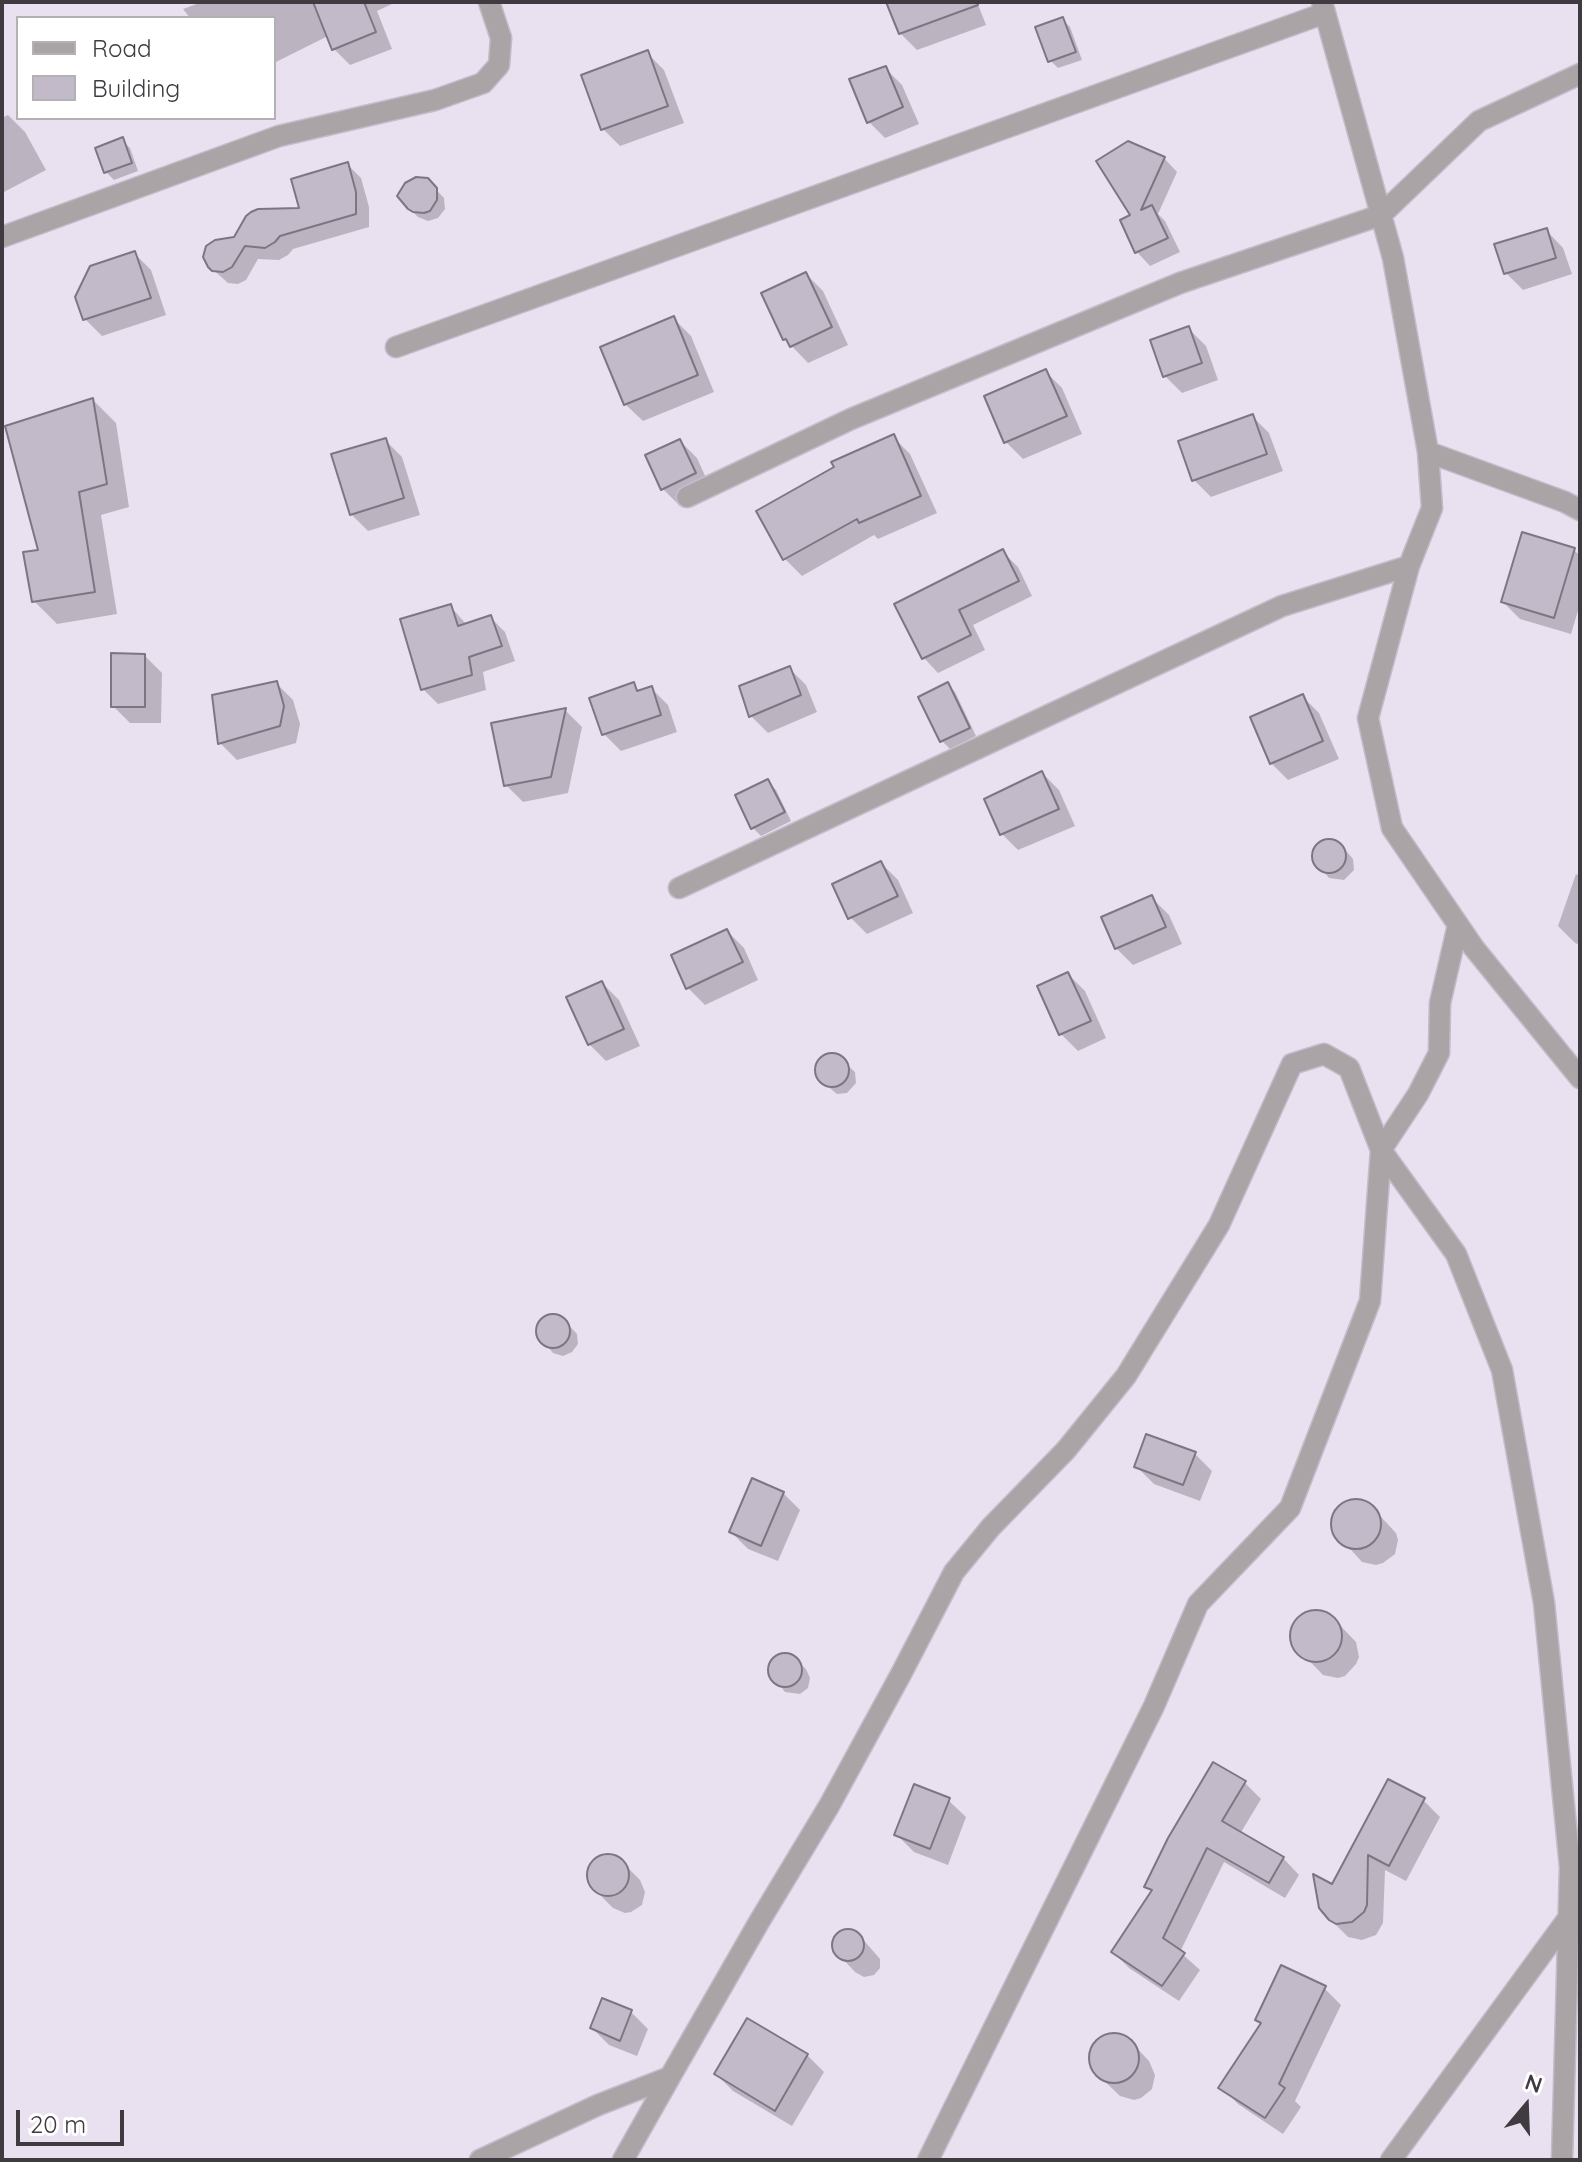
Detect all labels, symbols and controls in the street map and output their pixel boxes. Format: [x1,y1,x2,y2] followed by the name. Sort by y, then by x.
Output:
[16,16,276,120] legend
[92,33,152,63] text: Road
[92,73,180,103] text: Building
[1486,2066,1566,2146] north arrow
[1522,2067,1546,2099] text: N
[20,2094,128,2144] scale bar
[30,2109,86,2139] text: 20 m

